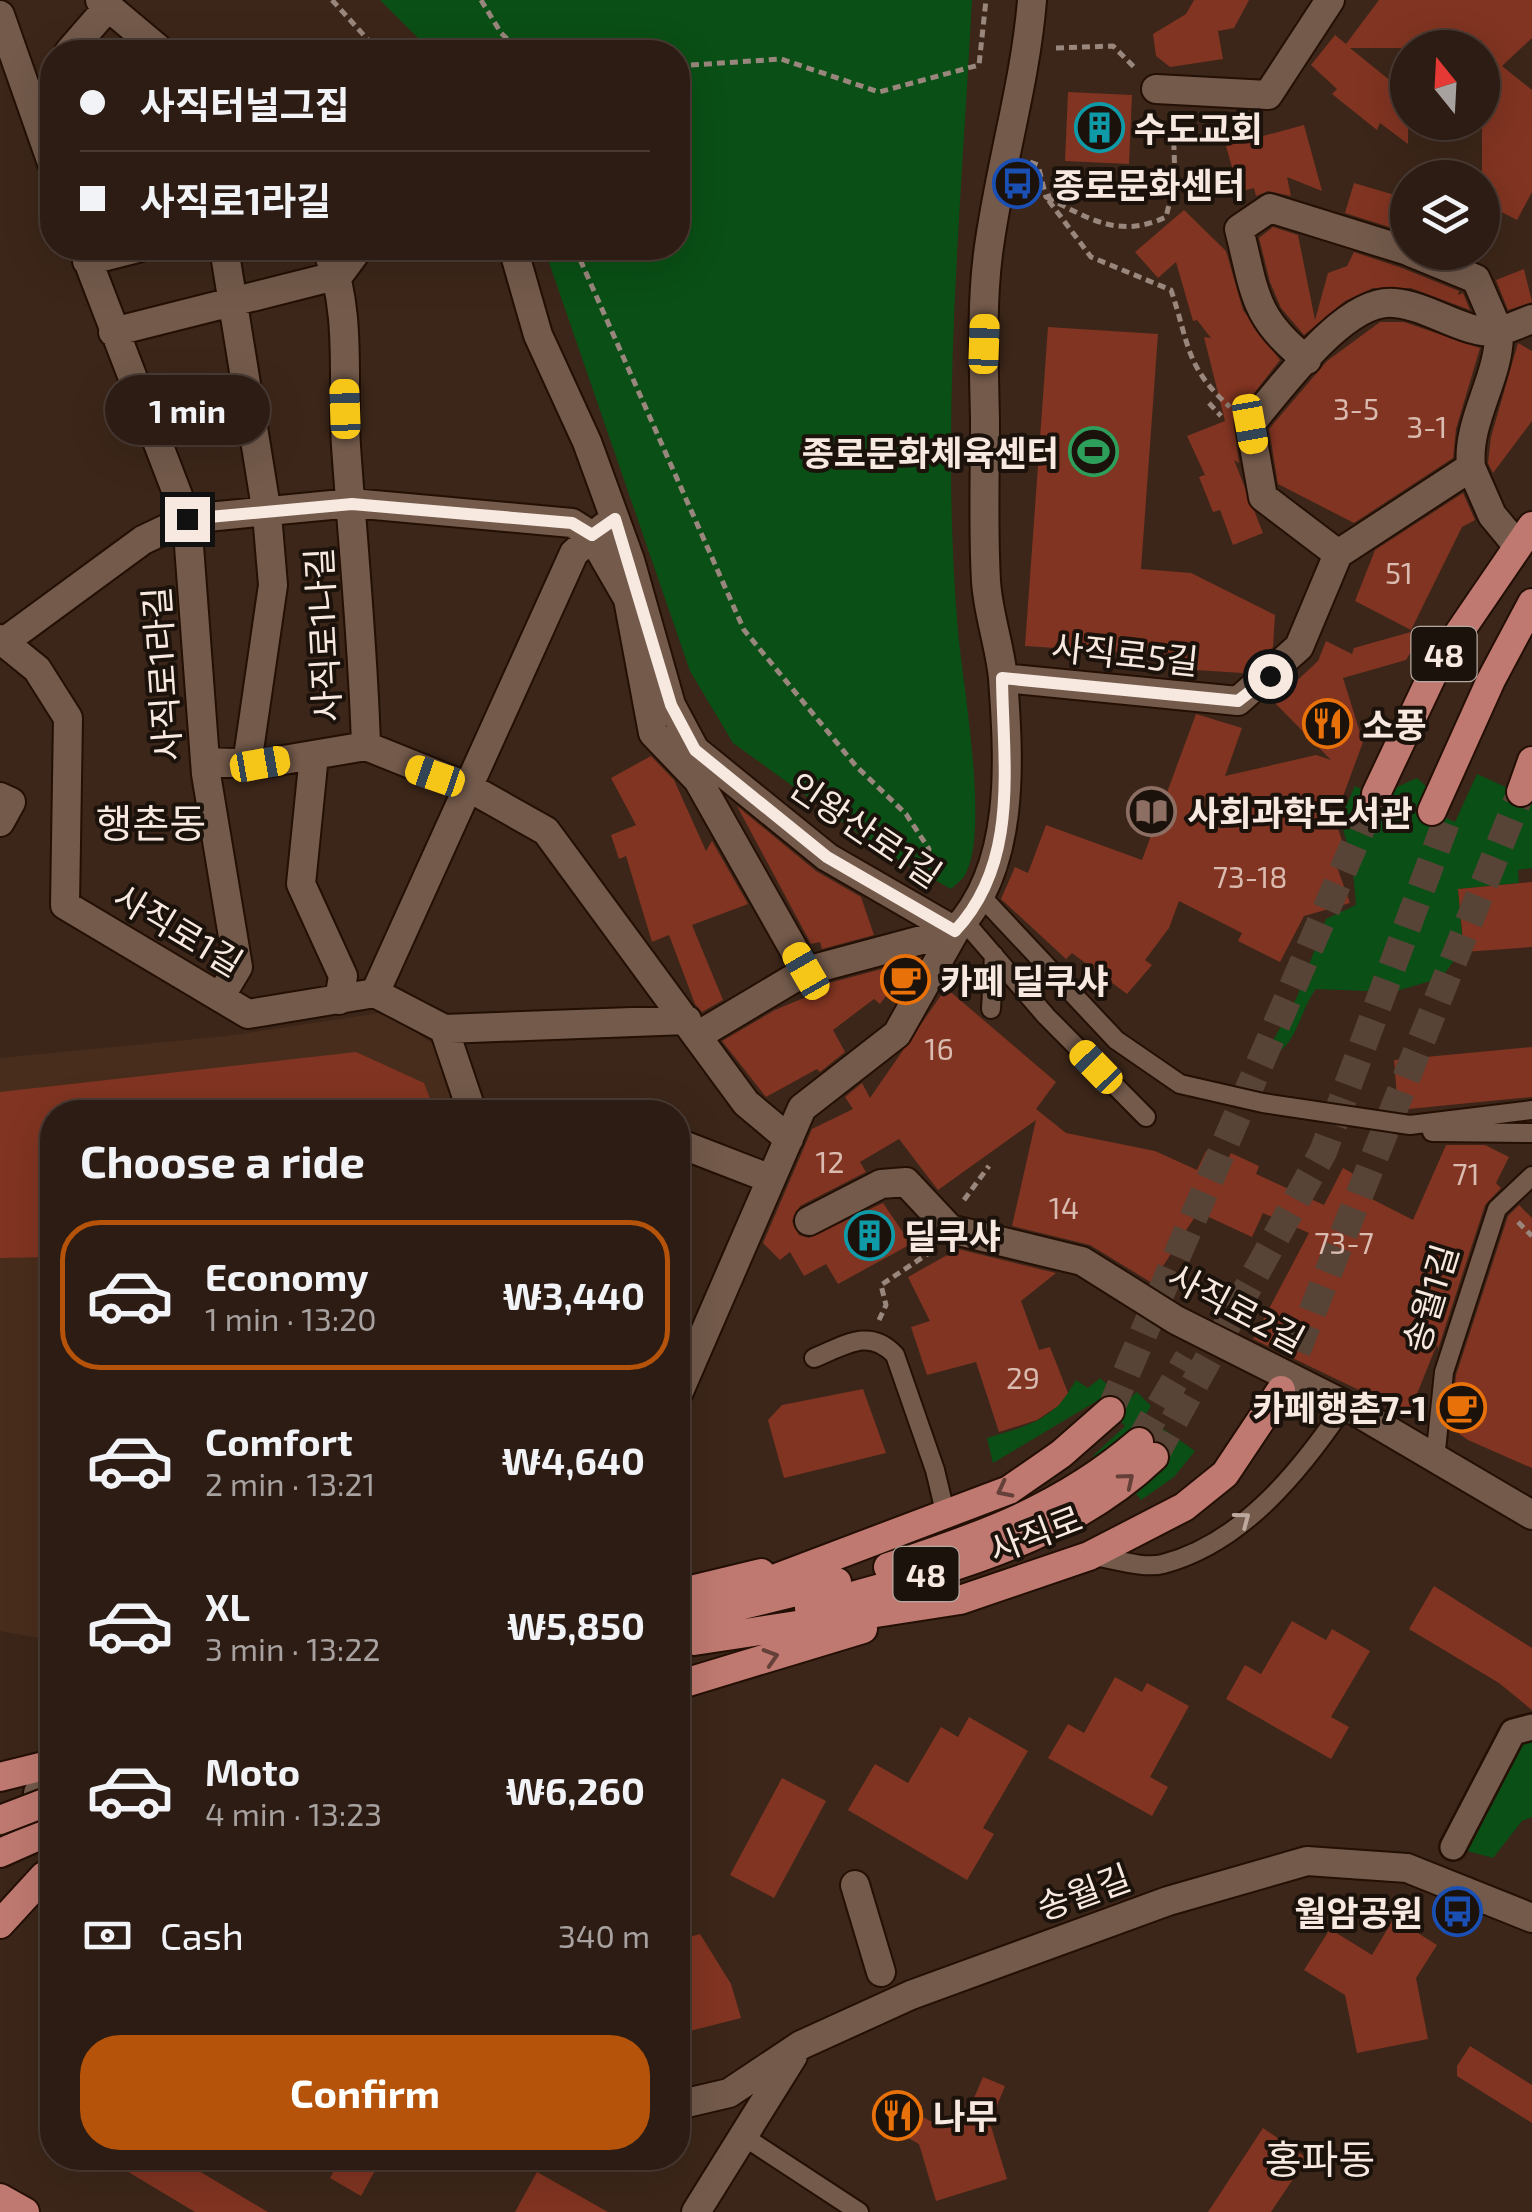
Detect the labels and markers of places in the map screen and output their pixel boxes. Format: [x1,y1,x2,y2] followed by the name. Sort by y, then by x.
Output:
[1073,102,1125,154] building icon: 수도교회
[1134,107,1263,149] place label: 수도교회
[991,158,1043,210] bus stop icon: 종로문화센터
[1052,163,1245,205] place label: 종로문화센터
[1068,426,1120,478] sports icon: 종로문화체육센터
[801,431,1059,473] place label: 종로문화체육센터
[1301,698,1353,750] restaurant icon: 소풍
[1362,703,1426,745] place label: 소풍
[1126,786,1178,838] library icon: 사회과학도서관
[1187,791,1412,833] place label: 사회과학도서관
[879,954,931,1006] cafe icon: 카페 딜쿠샤
[940,959,1109,1001] place label: 카페 딜쿠샤
[843,1209,895,1261] building icon: 딜쿠샤
[904,1214,1001,1256] place label: 딜쿠샤
[1436,1381,1488,1433] cafe icon: 카페행촌7-1
[1252,1386,1427,1428] place label: 카페행촌7-1
[1432,1886,1484,1938] bus stop icon: 월암공원
[1294,1891,1423,1933] place label: 월암공원
[872,2089,924,2141] restaurant icon: 나무
[933,2094,997,2136] place label: 나무

